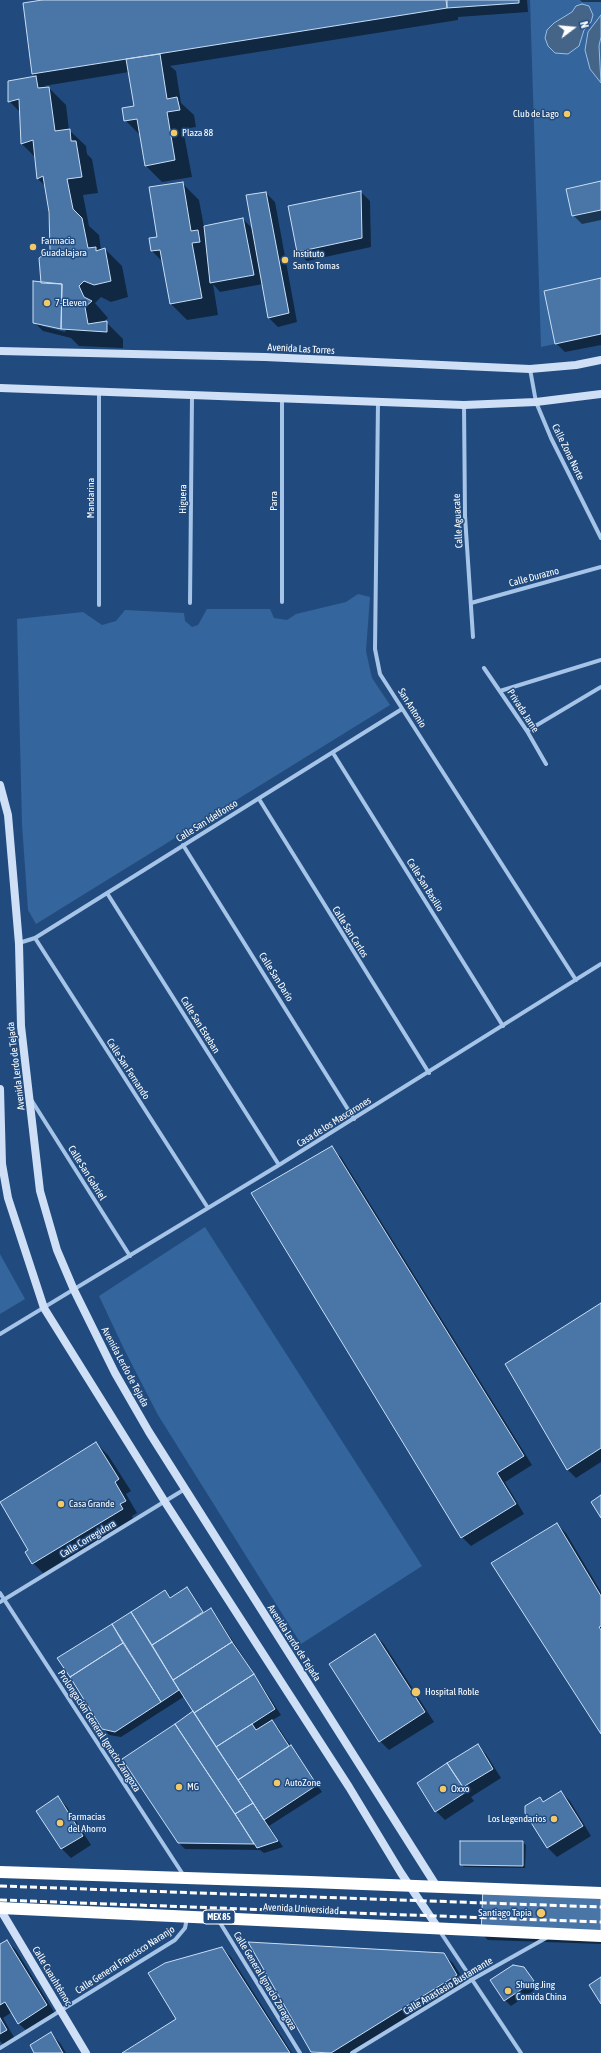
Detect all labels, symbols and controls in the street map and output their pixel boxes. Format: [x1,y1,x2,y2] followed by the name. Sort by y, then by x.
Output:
[553,8,593,48] north arrow
[578,20,591,29] text: N
[513,108,559,120] place label: Club de Lago
[562,109,572,119] marker: Club de Lago
[182,127,213,139] place label: Plaza 88
[169,128,179,138] marker: Plaza 88
[41,235,87,258] place label: Farmacia Guadalajara
[28,242,38,252] marker: Farmacia Guadalajara
[293,248,339,272] place label: Instituto Santo Tomas
[280,255,290,265] marker: Instituto Santo Tomas
[55,297,87,309] place label: 7-Eleven
[42,298,52,308] marker: 7-Eleven
[267,341,335,357] street label: Avenida Las Torres
[549,422,587,482] street label: Calle Zona Norte
[85,478,97,518] street label: Mandarina
[177,484,189,514] street label: Higuera
[268,491,280,511] street label: Parra
[451,493,465,549] street label: Calle Aguacate
[508,565,560,589] street label: Calle Durazno
[395,686,429,730] street label: San Antonio
[505,687,541,735] street label: Privada Jame
[174,797,240,845] street label: Calle San Idelfonso
[404,856,446,914] street label: Calle San Basilio
[329,904,371,960] street label: Calle San Carlos
[256,950,296,1004] street label: Calle San Darío
[178,994,222,1056] street label: Calle San Esteban
[5,1021,27,1111] street label: Avenida Lerdo de Tejada
[104,1036,152,1102] street label: Calle San Fernando
[295,1094,373,1150] street label: Casa de los Mascarones
[65,1143,109,1203] street label: Calle San Gabriel
[99,1325,151,1409] street label: Avenida Lerdo de Tejada
[69,1498,115,1510] place label: Casa Grande
[56,1499,66,1509] marker: Casa Grande
[58,1518,118,1560] street label: Calle Corregidora
[265,1602,323,1684] street label: Avenida Lerdo de Tejada
[55,1668,143,1794] street label: Prolongación General Ignacio Zaragoza
[410,1686,422,1698] marker: Hospital Roble
[425,1686,479,1698] place label: Hospital Roble
[285,1777,321,1789] place label: AutoZone
[272,1778,282,1788] marker: AutoZone
[187,1781,199,1793] place label: MG
[174,1782,184,1792] marker: MG
[451,1783,470,1795] place label: Oxxo
[438,1784,448,1794] marker: Oxxo
[68,1811,106,1834] place label: Farmacias del Ahorro
[488,1813,546,1825] place label: Los Legendarios
[549,1814,559,1824] marker: Los Legendarios
[55,1818,65,1828] marker: Farmacias del Ahorro
[263,1901,339,1917] street label: Avenida Universidad
[478,1907,532,1919] place label: Santiago Tapia
[535,1907,547,1919] marker: Santiago Tapia
[203,1910,235,1924] road number: MEX 85
[73,1923,177,1997] street label: Calle General Francisco Naranjo
[231,1930,299,2032] street label: Calle General Ignacio Zaragoza
[30,1944,74,2008] street label: Calle Cuauhtémoc
[401,1955,495,2017] street label: Calle Anastasio Bustamante
[516,1979,567,2002] place label: Shung Jing Comida China
[503,1986,513,1996] marker: Shung Jing Comida China

